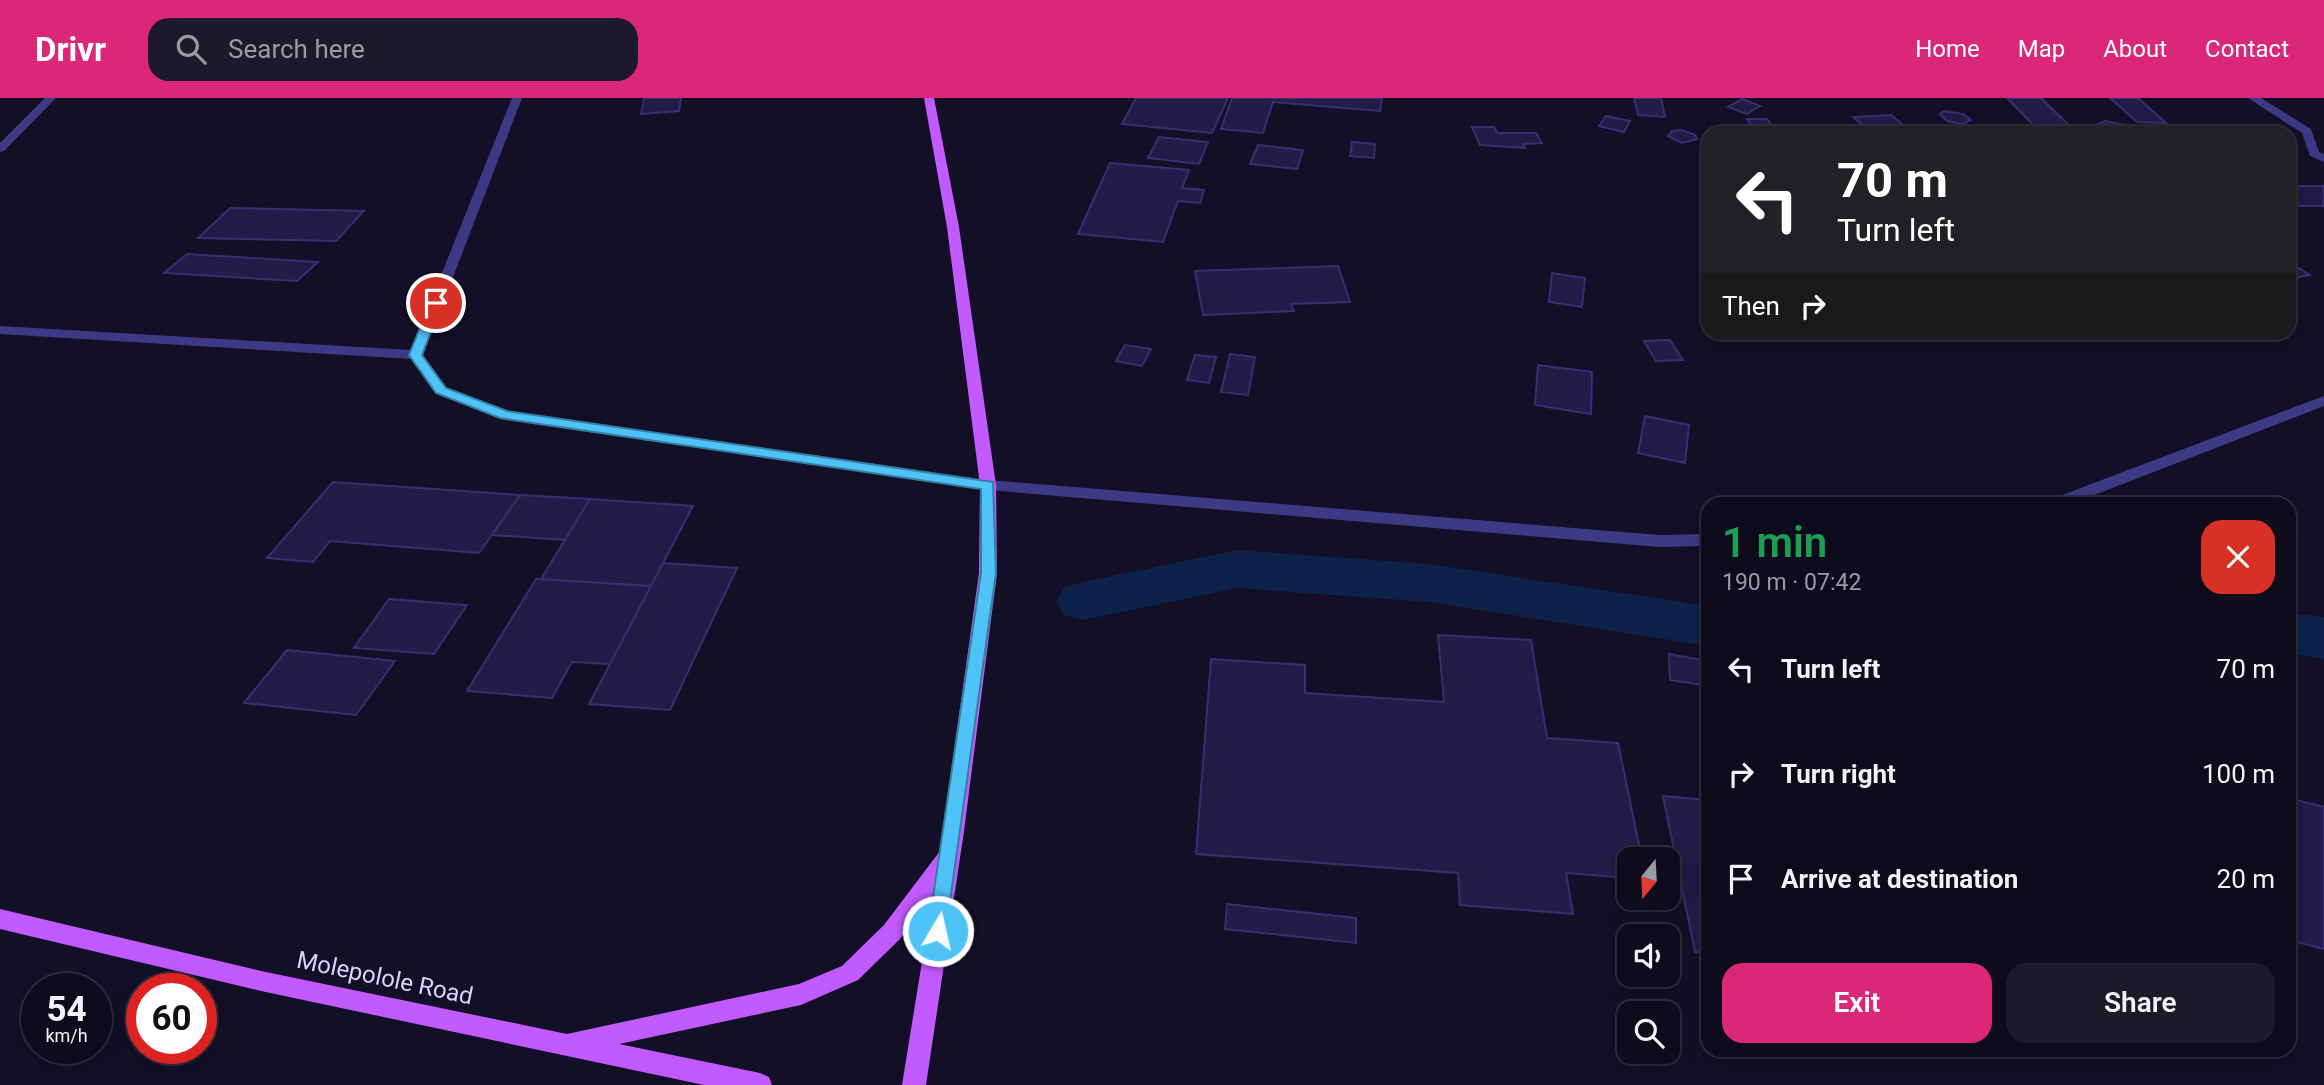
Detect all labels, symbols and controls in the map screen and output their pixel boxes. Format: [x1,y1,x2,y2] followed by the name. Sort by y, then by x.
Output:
[148,18,638,81] search box
[35,30,106,69] text: Drivr
[172,30,210,68] icon: search
[228,34,365,64] text: Search here
[1915,35,1980,63] text: Home
[2018,35,2065,63] text: Map
[2103,35,2167,63] text: About
[2205,35,2289,63] text: Contact
[1837,152,1948,209] text: 70 m
[1722,154,1813,245] icon: left
[1837,211,1955,249] text: Turn left
[406,273,466,333] pin
[417,284,455,322] icon: arrive
[1794,287,1832,325] icon: right
[1722,291,1780,321] text: Then
[1722,518,1827,567] text: 1 min
[2201,520,2275,594] button: close
[1722,569,1861,596] text: 190 m · 07:42
[1722,650,1760,688] icon: left
[1781,654,1880,684] text: Turn left
[2217,654,2275,684] text: 70 m
[1722,755,1760,793] icon: right
[1781,759,1896,789] text: Turn right
[2202,759,2275,789] text: 100 m
[1617,847,1680,910] north arrow
[1617,847,1680,1064] map controls
[1722,860,1760,898] icon: arrive
[1781,864,2018,894] text: Arrive at destination
[2217,864,2275,894] text: 20 m
[901,894,975,968] position arrow
[1617,924,1680,987] button: sound
[294,946,476,1010] street label: Molepolole Road
[1722,963,1992,1043] button: Exit
[2006,963,2275,1043] button: Share
[126,973,217,1064] speed limit sign: 60
[46,989,87,1030] text: 54
[1617,1001,1680,1064] button: search
[45,1025,88,1046] text: km/h

